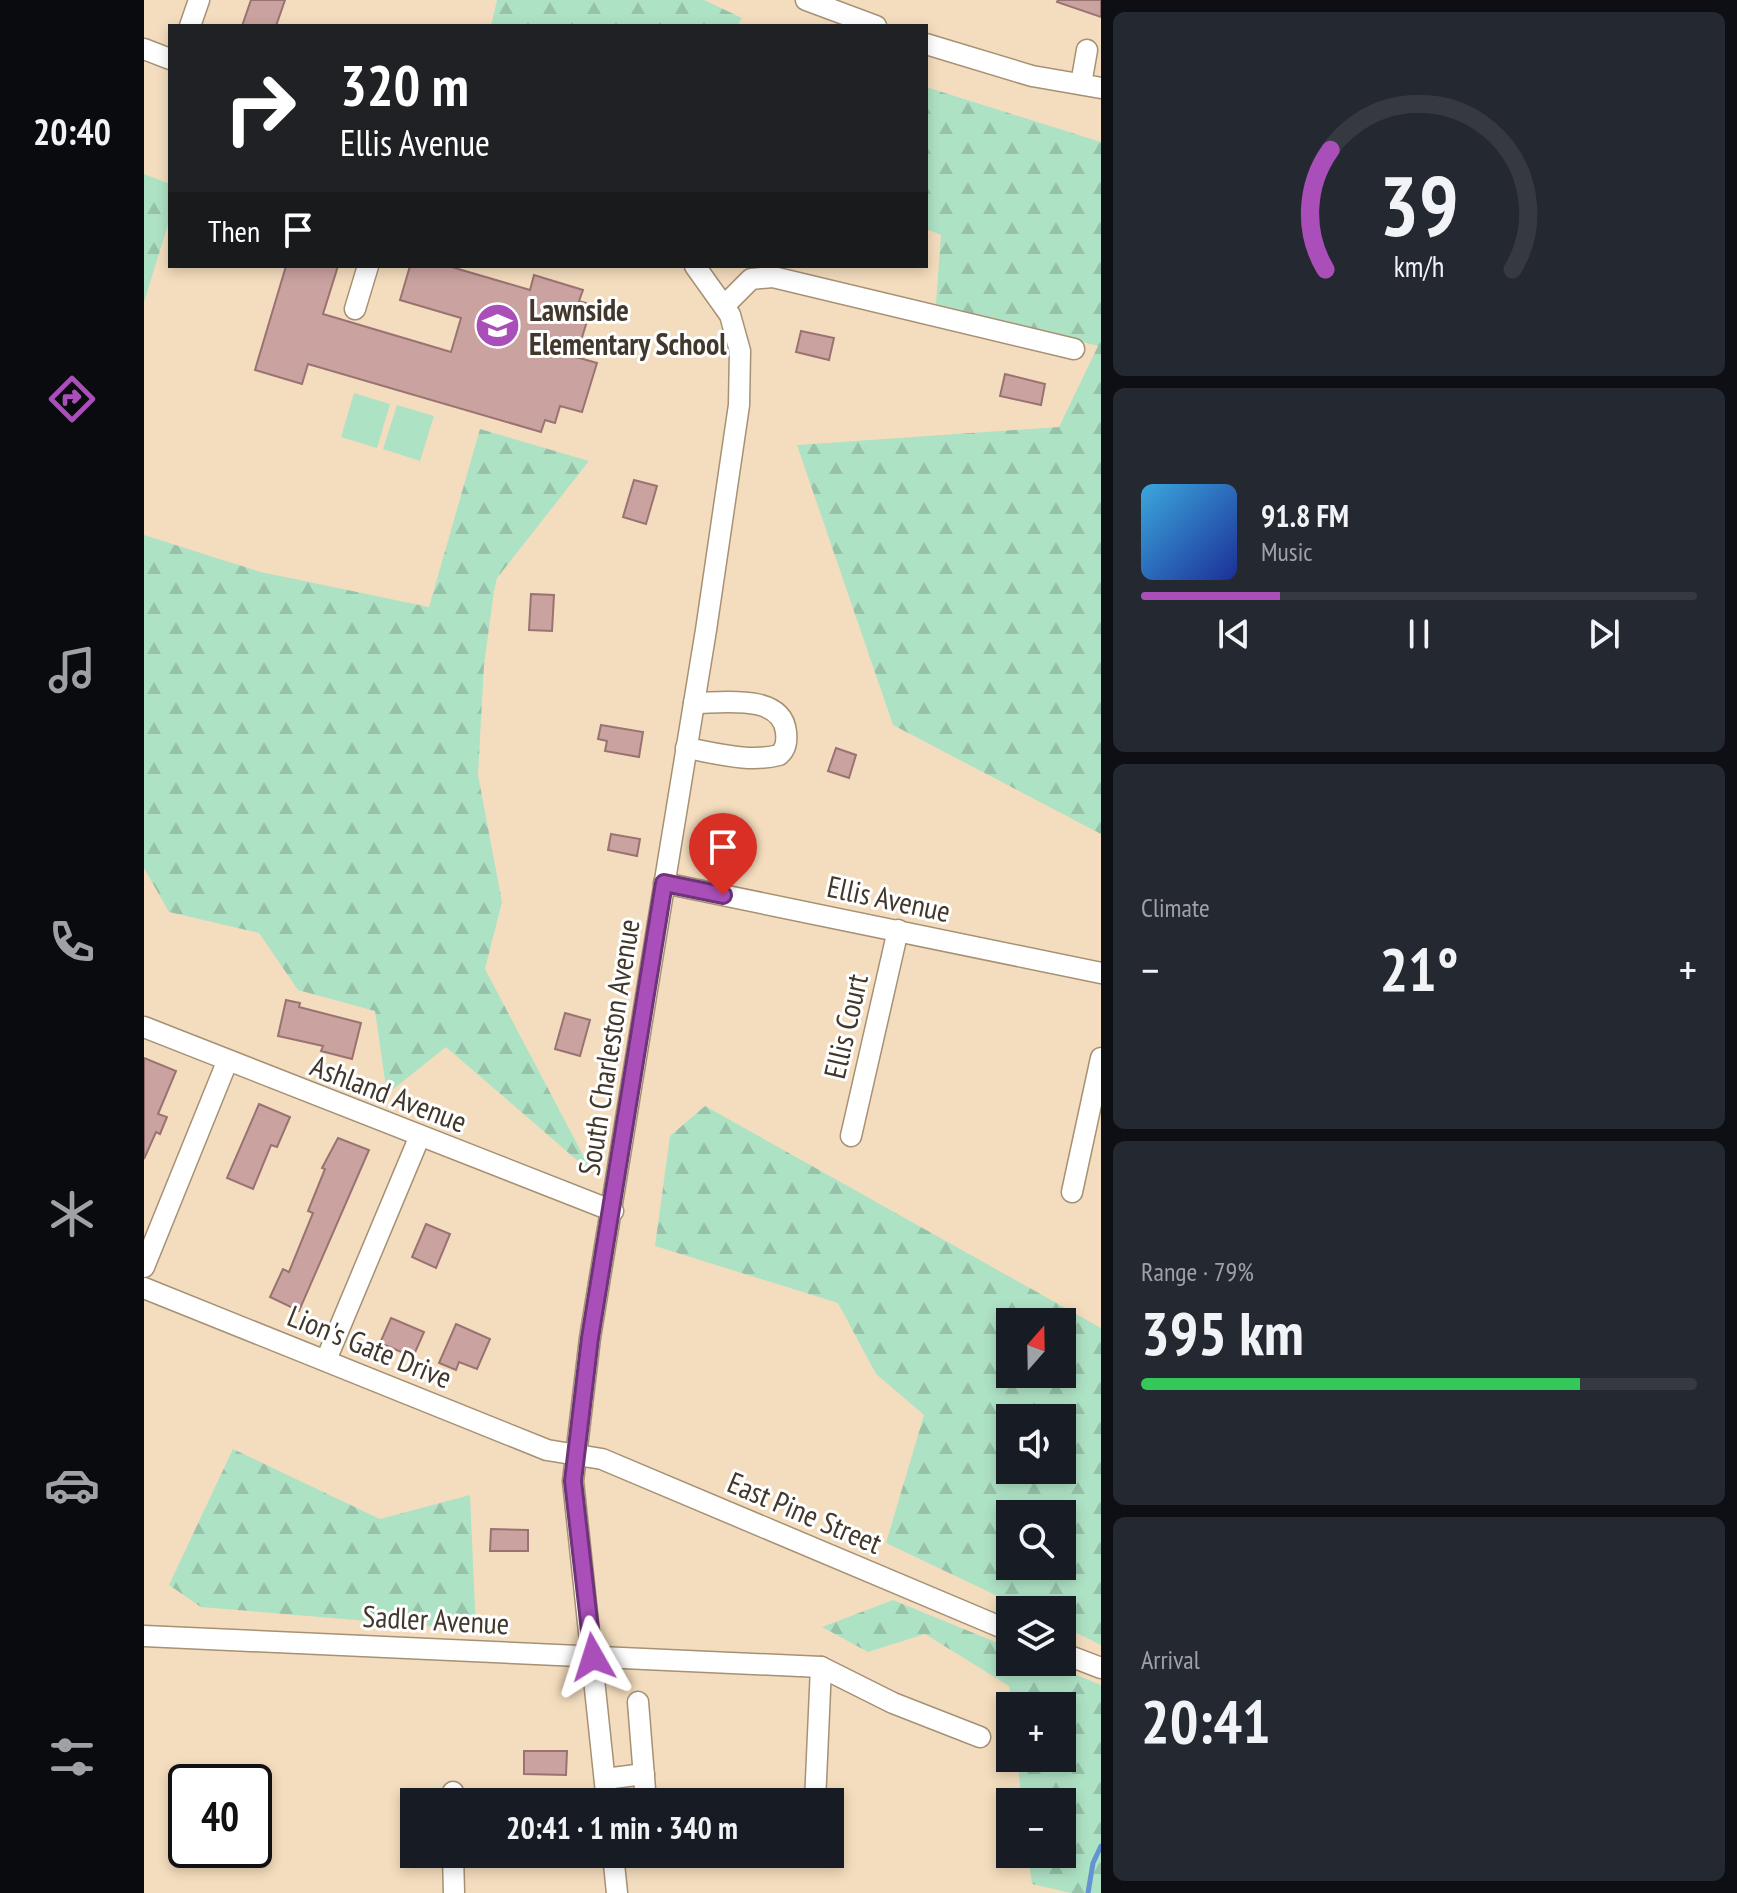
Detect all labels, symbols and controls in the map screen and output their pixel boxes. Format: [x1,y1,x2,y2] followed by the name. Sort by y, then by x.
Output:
[340,49,469,121] text: 320 m
[208,56,312,160] icon: right
[33,108,111,155] text: 20:40
[340,119,490,166] text: Ellis Avenue
[1379,151,1459,259] text: 39
[276,208,320,252] icon: arrive
[208,211,260,250] text: Then
[1394,248,1444,285] text: km/h
[529,290,727,363] place label: Lawnside Elementary School
[474,302,522,350] school or university icon: Lawnside Elementary School
[44,371,100,427] icon: directions
[1261,496,1349,535] text: 91.8 FM
[1261,535,1313,568] text: Music
[1212,612,1256,656] icon: previous
[1397,612,1441,656] icon: pause
[1582,612,1626,656] icon: next
[44,642,100,698] icon: music
[689,813,757,895] pin
[701,825,745,869] icon: arrive
[824,866,954,930] street label: Ellis Avenue
[1141,891,1210,924] text: Climate
[44,914,100,970] icon: phone
[568,916,648,1178] street label: South Charleston Avenue
[1379,930,1459,1008] text: 21°
[1141,941,1159,998] text: −
[1679,941,1697,998] text: +
[814,969,876,1082] street label: Ellis Court
[305,1045,473,1141] street label: Ashland Avenue
[44,1186,100,1242] icon: climate
[1141,1255,1254,1288] text: Range · 79%
[1141,1294,1304,1372] text: 395 km
[282,1295,458,1397] street label: Lion's Gate Drive
[996,1308,1076,1388] north arrow
[996,1308,1076,1868] map controls
[996,1404,1076,1484] button: sound
[44,1457,100,1513] icon: car
[722,1462,889,1562] street label: East Pine Street
[996,1500,1076,1580] button: search
[362,1596,510,1642] street label: Sadler Avenue
[996,1596,1076,1676] button: layers
[551,1615,635,1699] position arrow
[1141,1643,1200,1676] text: Arrival
[1141,1682,1271,1760] text: 20:41
[996,1692,1076,1772] button: +
[44,1729,100,1785] icon: filters
[168,1764,272,1868] speed limit sign: 40
[996,1788,1076,1868] button: −
[506,1808,738,1847] text: 20:41 · 1 min · 340 m

